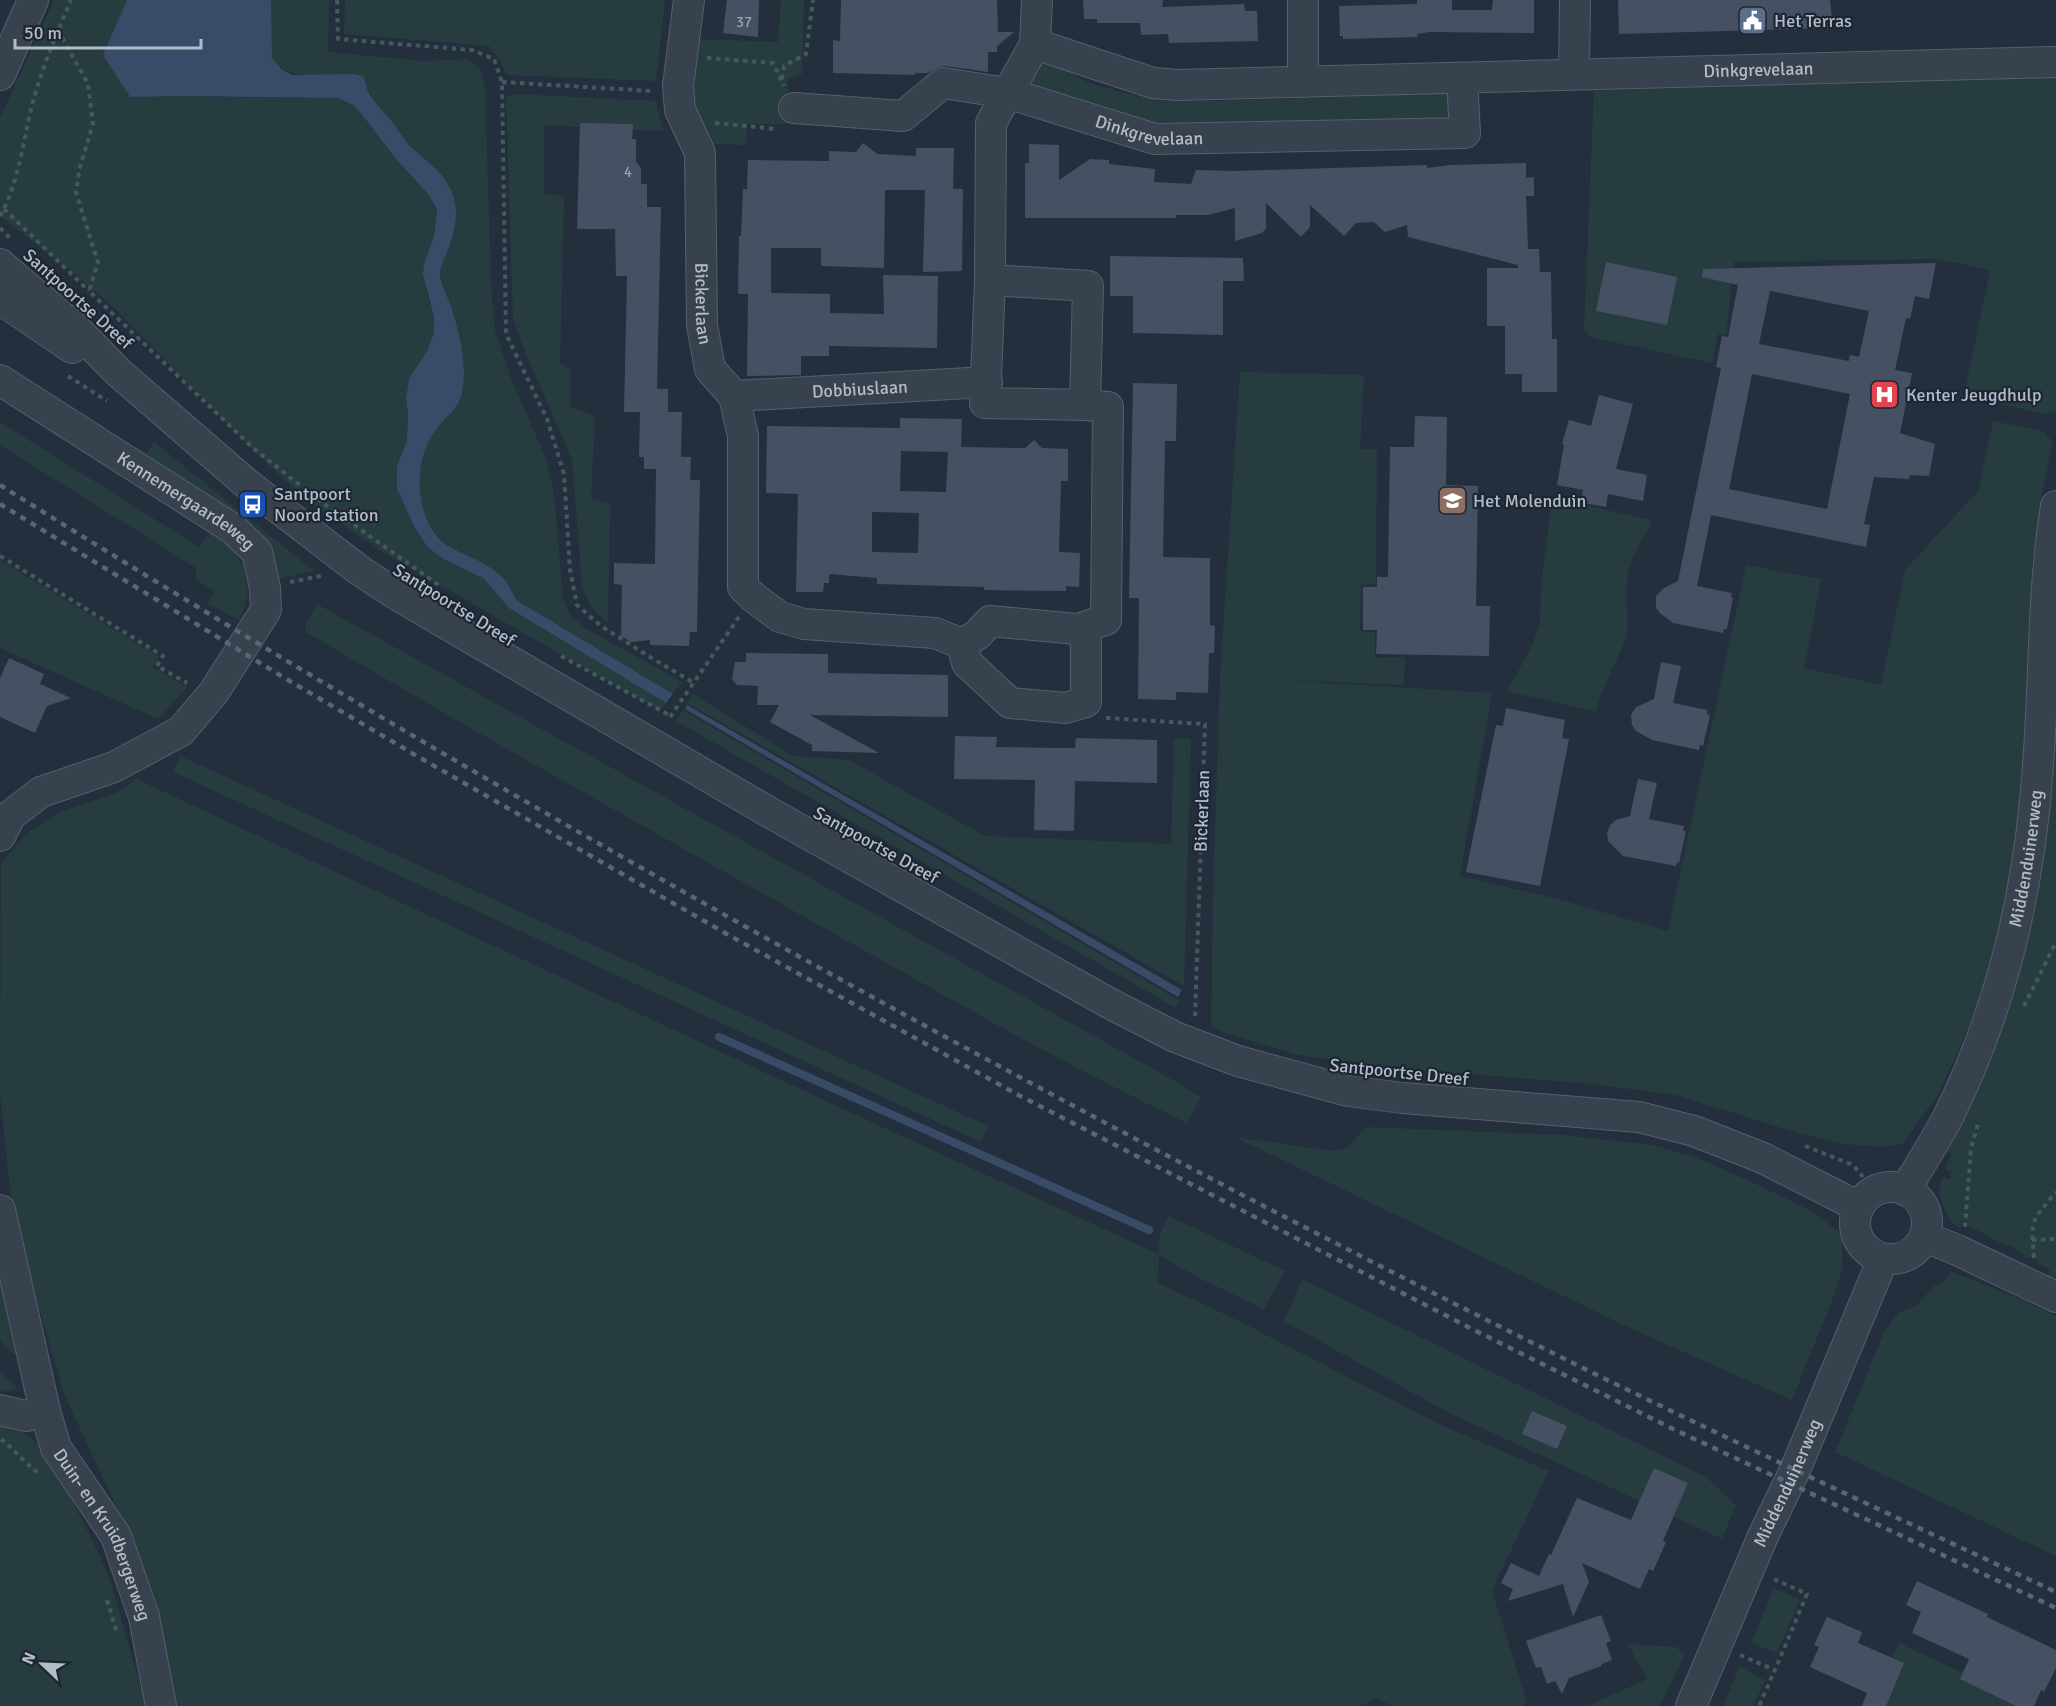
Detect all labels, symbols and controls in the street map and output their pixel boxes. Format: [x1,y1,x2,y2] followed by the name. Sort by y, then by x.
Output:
[1737,5,1769,37] public building icon: Het Terras
[1774,10,1852,32] place label: Het Terras
[15,12,201,50] scale bar
[736,13,752,31] house number: 37
[24,22,62,44] text: 50 m
[1703,57,1814,82] street label: Dinkgrevelaan
[1093,110,1203,150] street label: Dinkgrevelaan
[624,163,632,181] house number: 4
[19,244,138,355] street label: Santpoortse Dreef
[690,263,716,346] street label: Bickerlaan
[811,375,908,403] street label: Dobbiuslaan
[1869,379,1901,411] hospital icon: Kenter Jeugdhulp
[1906,384,2041,406] place label: Kenter Jeugdhulp
[113,447,260,555] street label: Kennemergaardeweg
[274,483,379,526] place label: Santpoort Noord station
[1436,485,1468,517] school or university icon: Het Molenduin
[237,488,269,520] bus stop icon: Santpoort Noord station
[1473,490,1586,512] place label: Het Molenduin
[389,559,520,652] street label: Santpoortse Dreef
[1190,770,1214,852] street label: Bickerlaan
[2004,789,2047,929] street label: Middenduinerweg
[810,802,943,889] street label: Santpoortse Dreef
[1328,1054,1471,1090] street label: Santpoortse Dreef
[1749,1416,1826,1550] street label: Middenduinerweg
[49,1444,156,1624] street label: Duin- en Kruidbergerweg
[12,1634,72,1694] north arrow
[18,1649,40,1668] text: N

